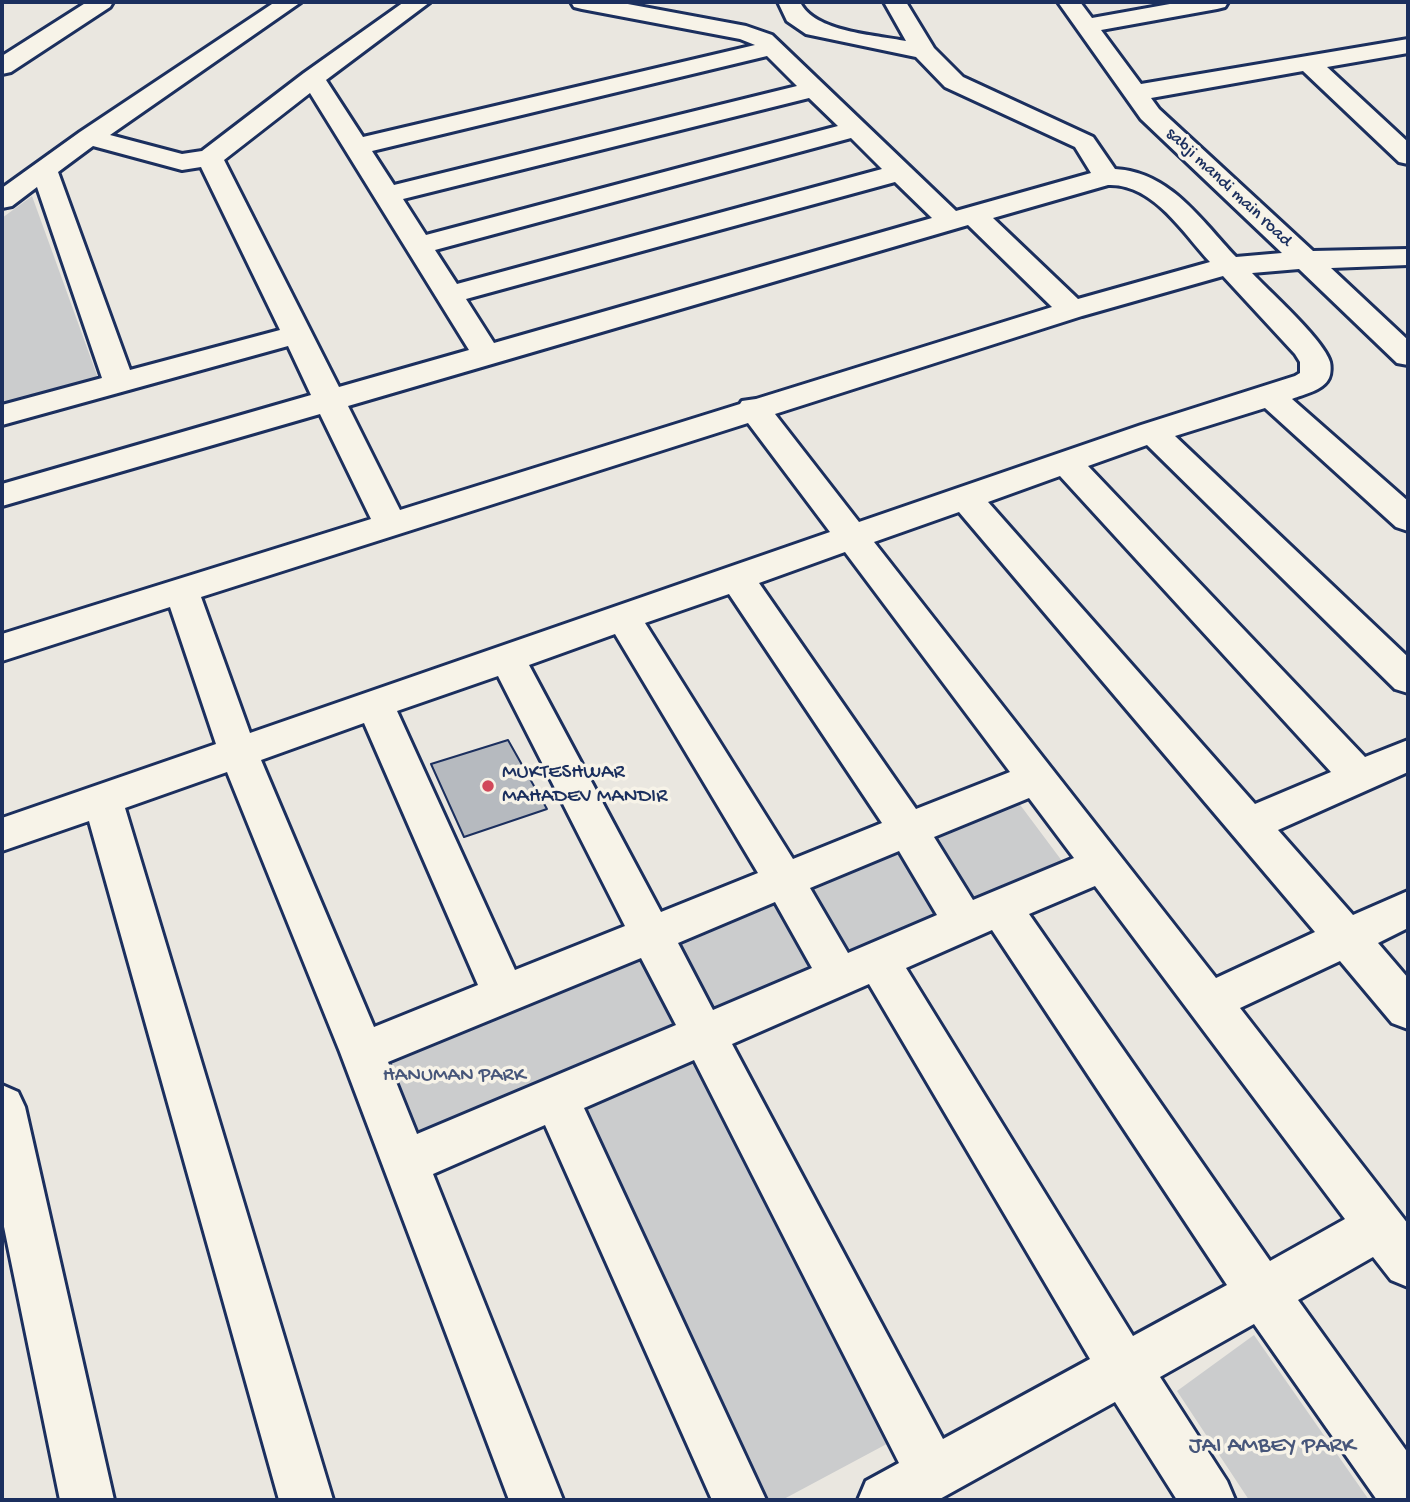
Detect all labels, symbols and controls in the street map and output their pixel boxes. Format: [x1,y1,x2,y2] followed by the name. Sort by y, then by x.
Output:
[1160,124,1296,252] street label: sabji mandi main road
[502,761,667,811] place label: MUKTESHWAR MAHADEV MANDIR
[480,778,496,794] marker: MUKTESHWAR MAHADEV MANDIR
[383,1064,525,1090] park label: HANUMAN PARK
[1189,1433,1355,1461] park label: JAI AMBEY PARK

